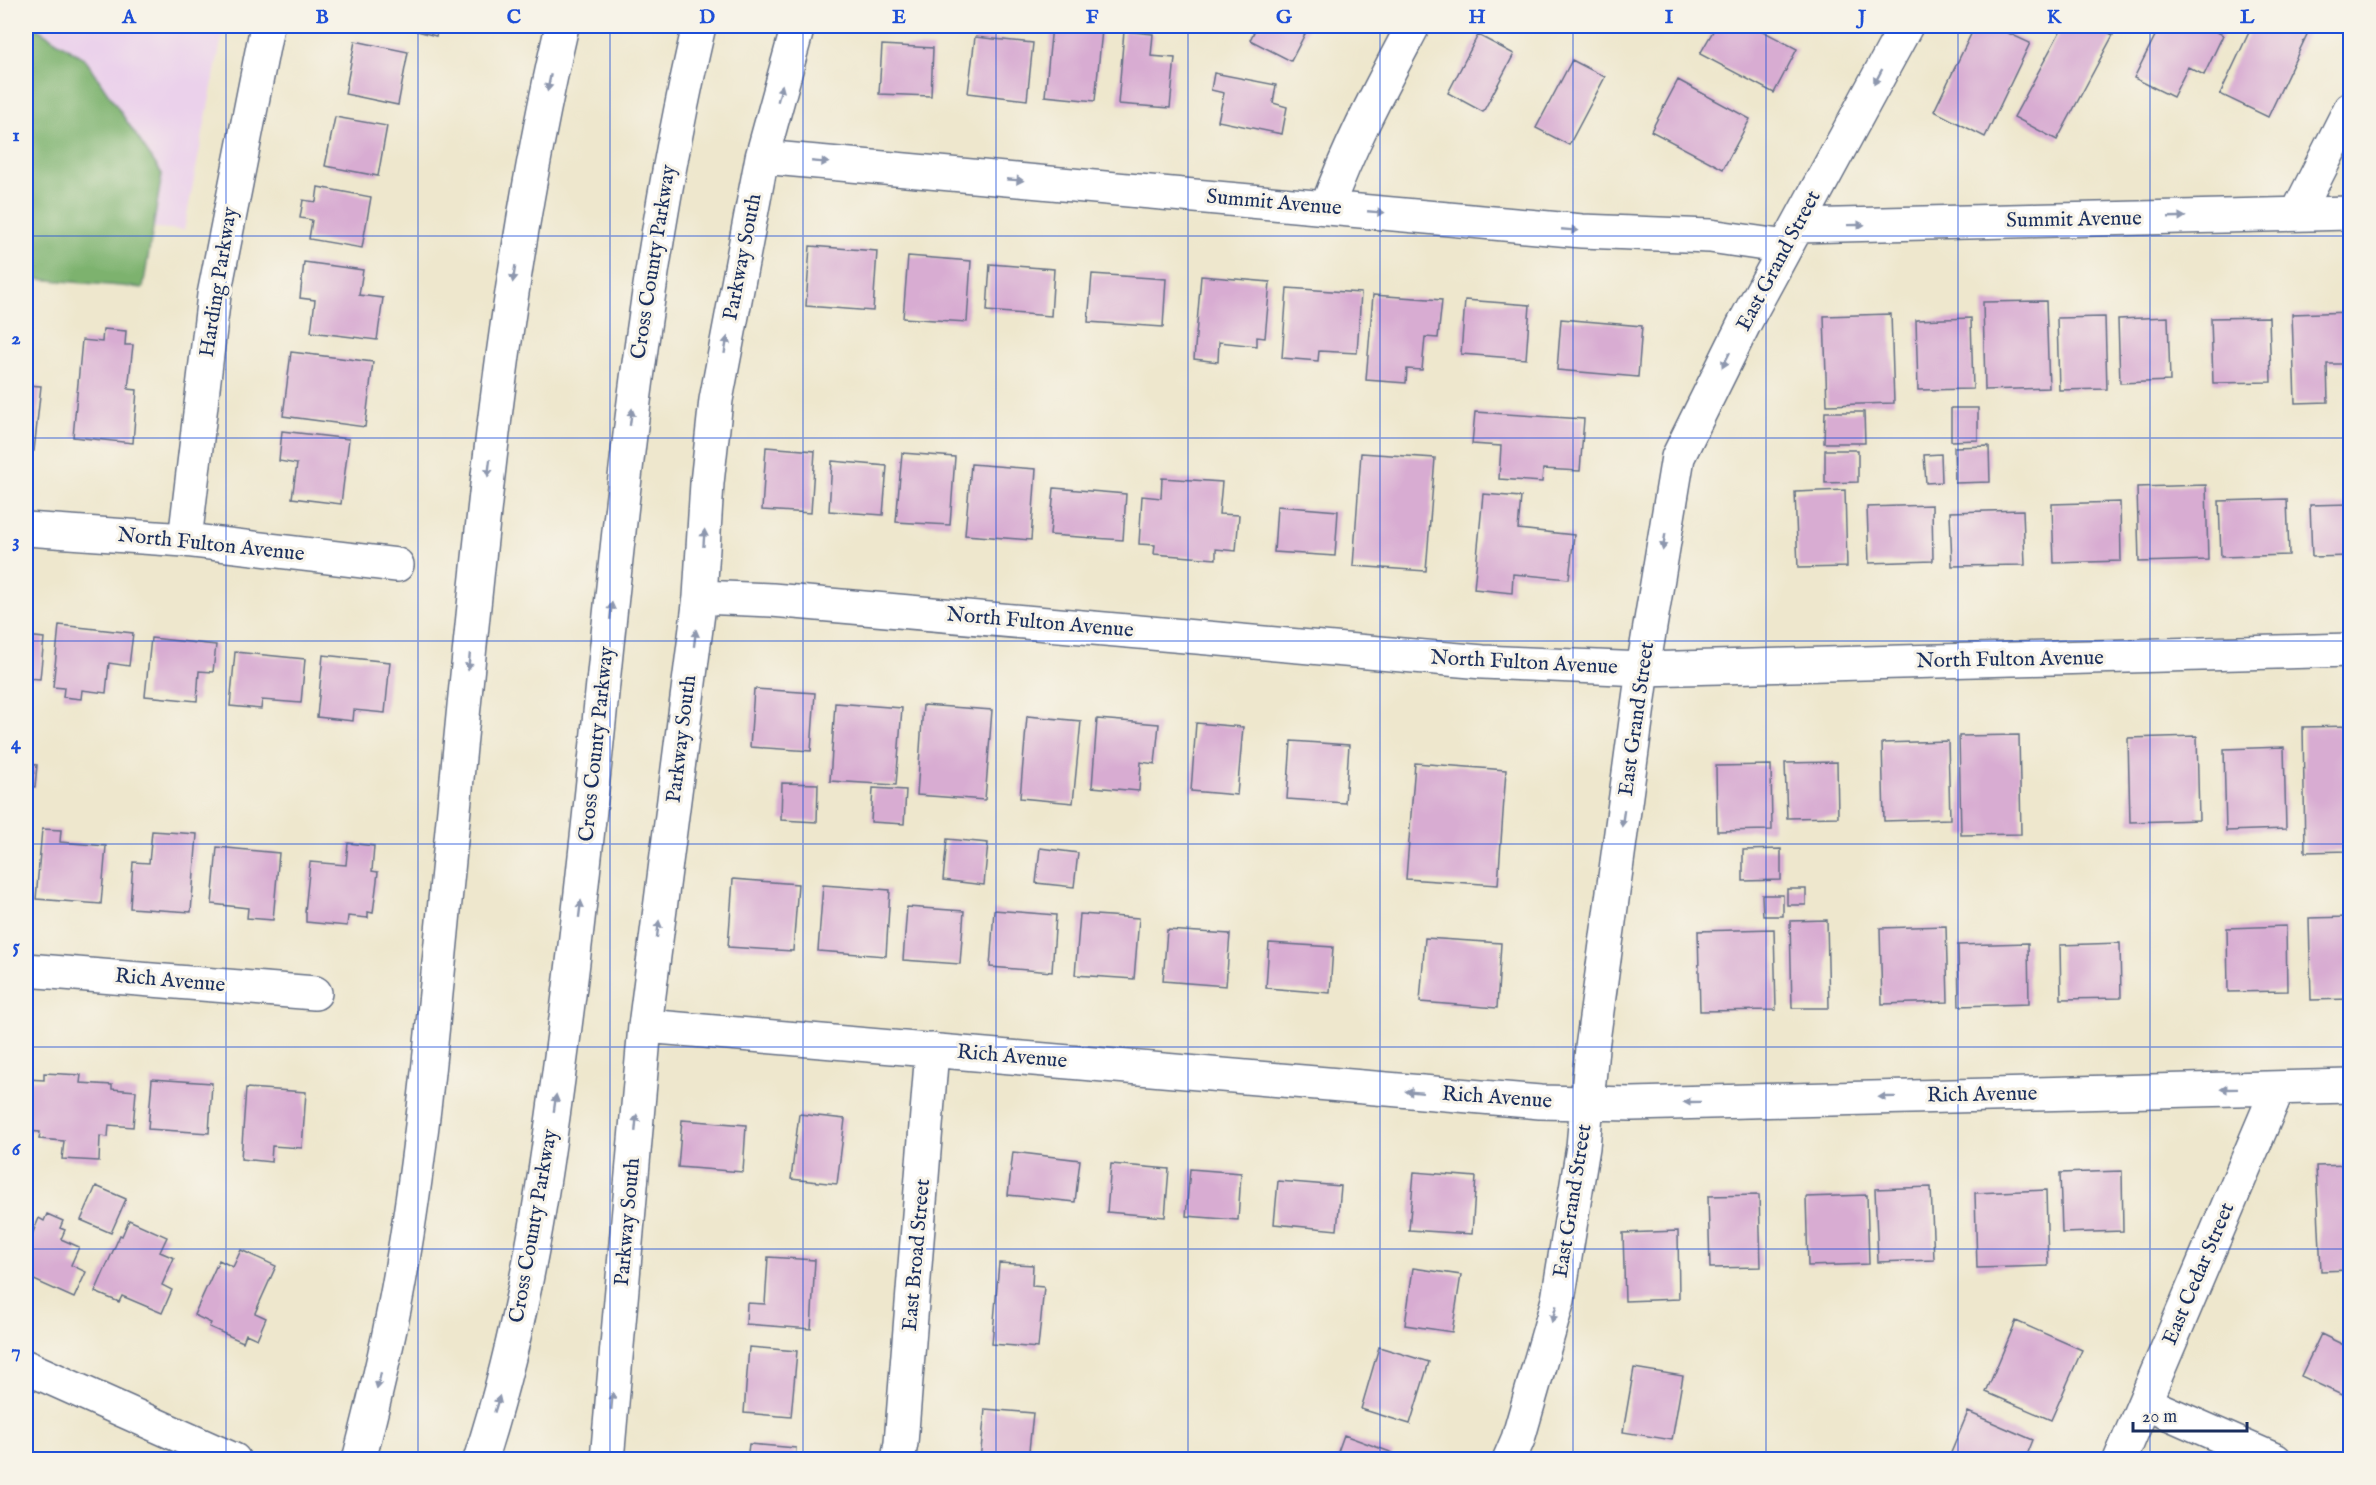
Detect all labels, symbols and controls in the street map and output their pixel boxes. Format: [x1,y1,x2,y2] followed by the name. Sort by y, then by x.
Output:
[121,5,137,30] text: A
[315,5,329,30] text: B
[507,5,521,30] text: C
[699,5,715,30] text: D
[892,5,906,30] text: E
[1086,5,1099,30] text: F
[1276,5,1293,30] text: G
[1468,5,1486,30] text: H
[1665,5,1674,30] text: I
[1855,5,1867,30] text: J
[2047,5,2063,30] text: K
[2240,5,2255,30] text: L
[1873,69,1883,86] one-way arrow
[544,73,553,92] one-way arrow
[776,83,785,101] one-way arrow
[12,123,20,148] text: 1
[811,157,830,167] one-way arrow
[625,162,683,361] street label: Cross County Parkway
[1005,175,1024,185] one-way arrow
[1205,184,1343,222] street label: Summit Avenue
[1731,186,1827,336] street label: East Grand Street
[717,191,769,323] street label: Parkway South
[194,204,244,359] street label: Harding Parkway
[2006,205,2142,235] street label: Summit Avenue
[1367,207,1386,217] one-way arrow
[2167,213,2186,222] one-way arrow
[1847,220,1866,229] one-way arrow
[1561,225,1580,235] one-way arrow
[509,265,518,284] one-way arrow
[11,326,21,351] text: 2
[722,335,731,354] one-way arrow
[1721,351,1731,368] one-way arrow
[627,408,636,427] one-way arrow
[484,458,493,477] one-way arrow
[116,522,306,568] street label: North Fulton Avenue
[12,529,20,554] text: 3
[699,529,708,548] one-way arrow
[1660,533,1669,552] one-way arrow
[606,601,616,620] one-way arrow
[945,601,1135,645] street label: North Fulton Avenue
[690,628,699,647] one-way arrow
[1613,640,1661,798] street label: East Grand Street
[573,644,621,843] street label: Cross County Parkway
[1430,645,1619,681] street label: North Fulton Avenue
[1916,645,2104,675] street label: North Fulton Avenue
[464,652,474,671] one-way arrow
[661,674,703,804] street label: Parkway South
[11,731,22,756] text: 4
[1618,809,1628,828] one-way arrow
[575,900,585,919] one-way arrow
[653,920,662,939] one-way arrow
[12,934,20,959] text: 5
[114,963,226,999] street label: Rich Avenue
[956,1039,1068,1075] street label: Rich Avenue
[1441,1081,1553,1115] street label: Rich Avenue
[1927,1081,2038,1109] street label: Rich Avenue
[2220,1084,2239,1094] one-way arrow
[1404,1087,1423,1096] one-way arrow
[550,1093,560,1112] one-way arrow
[1878,1093,1897,1102] one-way arrow
[1683,1097,1702,1107] one-way arrow
[632,1114,641,1133] one-way arrow
[1548,1122,1598,1280] street label: East Grand Street
[504,1126,564,1325] street label: Cross County Parkway
[12,1137,22,1162] text: 6
[609,1157,647,1287] street label: Parkway South
[897,1178,937,1332] street label: East Broad Street
[2157,1199,2241,1349] street label: East Cedar Street
[1549,1305,1558,1323] one-way arrow
[11,1339,21,1364] text: 7
[373,1371,383,1390] one-way arrow
[607,1392,617,1411] one-way arrow
[493,1394,502,1412] one-way arrow
[2133,1395,2247,1433] scale bar
[2142,1406,2177,1429] text: 20 m

